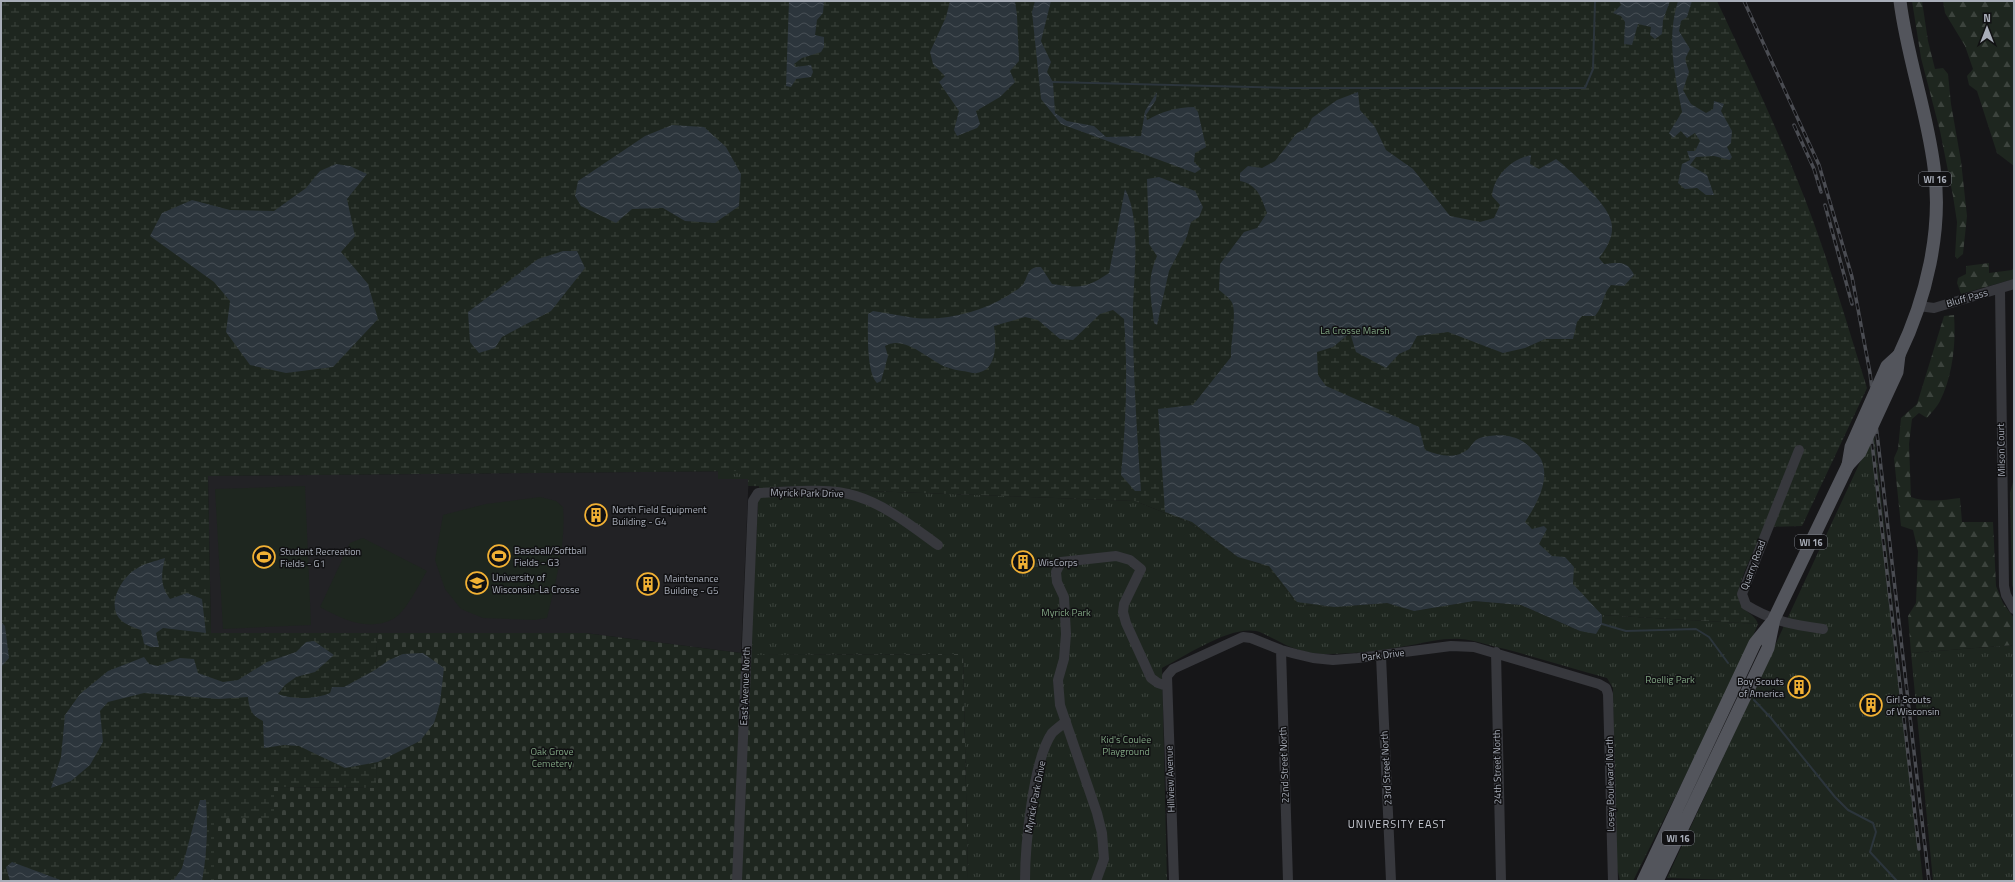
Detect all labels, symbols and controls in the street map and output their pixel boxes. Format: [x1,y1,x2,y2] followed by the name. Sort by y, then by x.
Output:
[1967,8,2007,48] north arrow
[1983,10,1991,26] text: N
[1919,172,1951,186] road number: WI 16
[1944,285,1990,311] street label: Bluff Pass
[1320,323,1390,338] park label: La Crosse Marsh
[1993,423,2009,477] street label: Milson Court
[770,485,844,501] street label: Myrick Park Drive
[583,502,609,528] building icon: North Field Equipment Building - G4
[612,502,707,529] place label: North Field Equipment Building - G4
[1795,535,1827,549] road number: WI 16
[1737,538,1769,592] street label: Quarry Road
[486,543,512,569] sports icon: Baseball/Softball Fields - G3
[514,543,586,570] place label: Baseball/Softball Fields - G3
[251,544,277,570] sports icon: Student Recreation Fields - G1
[280,544,361,571] place label: Student Recreation Fields - G1
[1010,549,1036,575] building icon: WisCorps
[1038,555,1078,570] place label: WisCorps
[464,570,490,596] school or university icon: University of Wisconsin-La Crosse
[492,570,580,597] place label: University of Wisconsin-La Crosse
[635,571,661,597] building icon: Maintenance Building - G5
[664,571,719,598] place label: Maintenance Building - G5
[1041,605,1091,620] park label: Myrick Park
[1361,645,1405,665] street label: Park Drive
[736,646,754,726] street label: East Avenue North
[1645,672,1695,687] park label: Roellig Park
[1737,674,1784,701] place label: Boy Scouts of America
[1786,674,1812,700] building icon: Boy Scouts of America
[1858,692,1884,718] building icon: Girl Scouts of Wisconsin
[1886,692,1940,719] place label: Girl Scouts of Wisconsin
[1275,727,1293,803] street label: 22nd Street North
[1377,730,1395,806] street label: 23rd Street North
[1489,730,1505,804] street label: 24th Street North
[1101,732,1151,759] park label: Kid's Coulee Playground
[1602,736,1618,832] street label: Losey Boulevard North
[530,744,574,771] park label: Oak Grove Cemetery
[1161,745,1179,813] street label: Hillview Avenue
[1021,760,1049,834] street label: Myrick Park Drive
[1348,816,1446,832] district label: UNIVERSITY EAST
[1662,831,1694,845] road number: WI 16

